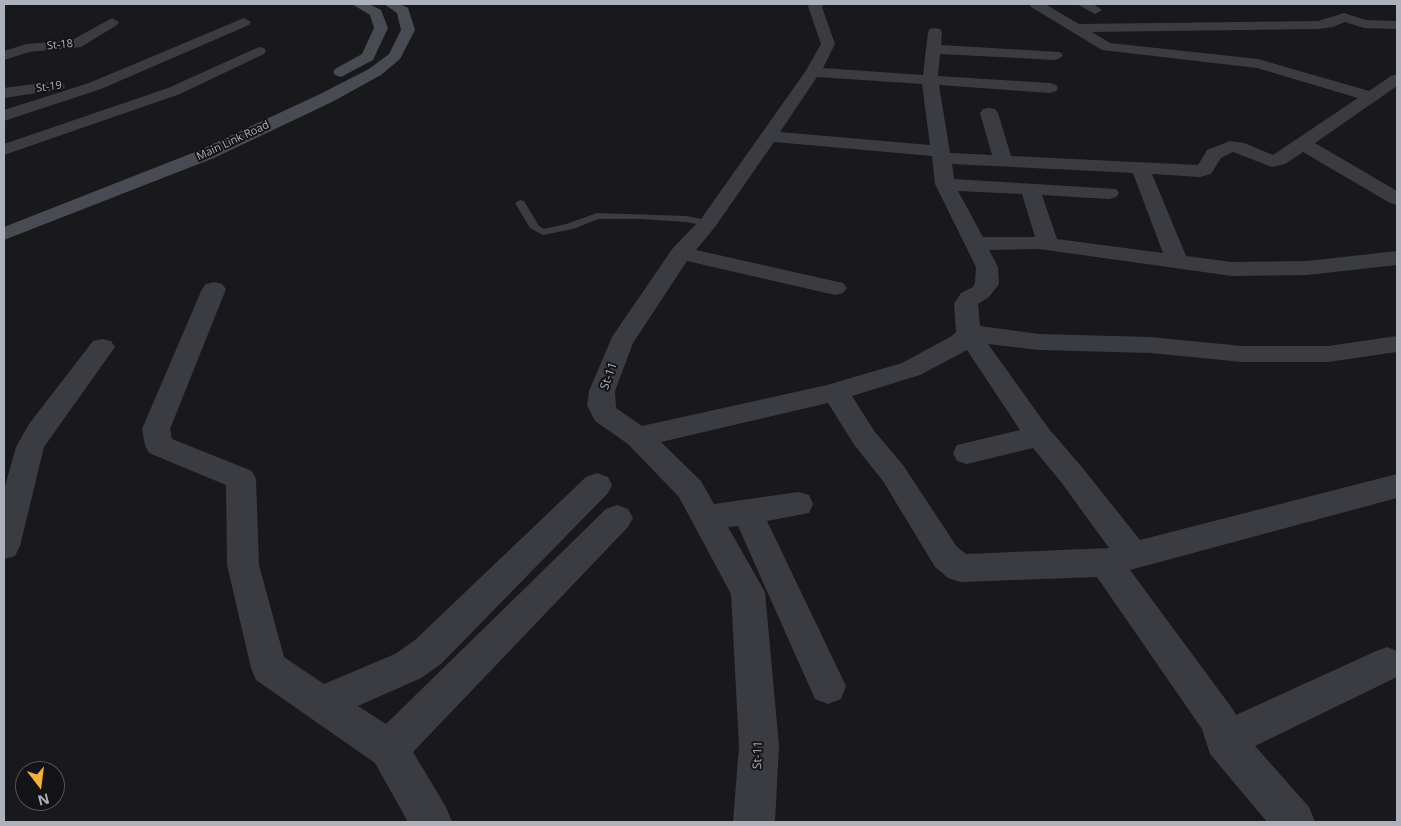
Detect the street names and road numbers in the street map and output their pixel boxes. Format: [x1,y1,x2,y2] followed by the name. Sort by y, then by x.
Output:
[46,37,74,53] street label: St-18
[35,79,63,95] street label: St-19
[195,118,271,164] street label: Main Link Road
[598,360,620,392] street label: St-11
[750,741,766,769] street label: St-11

